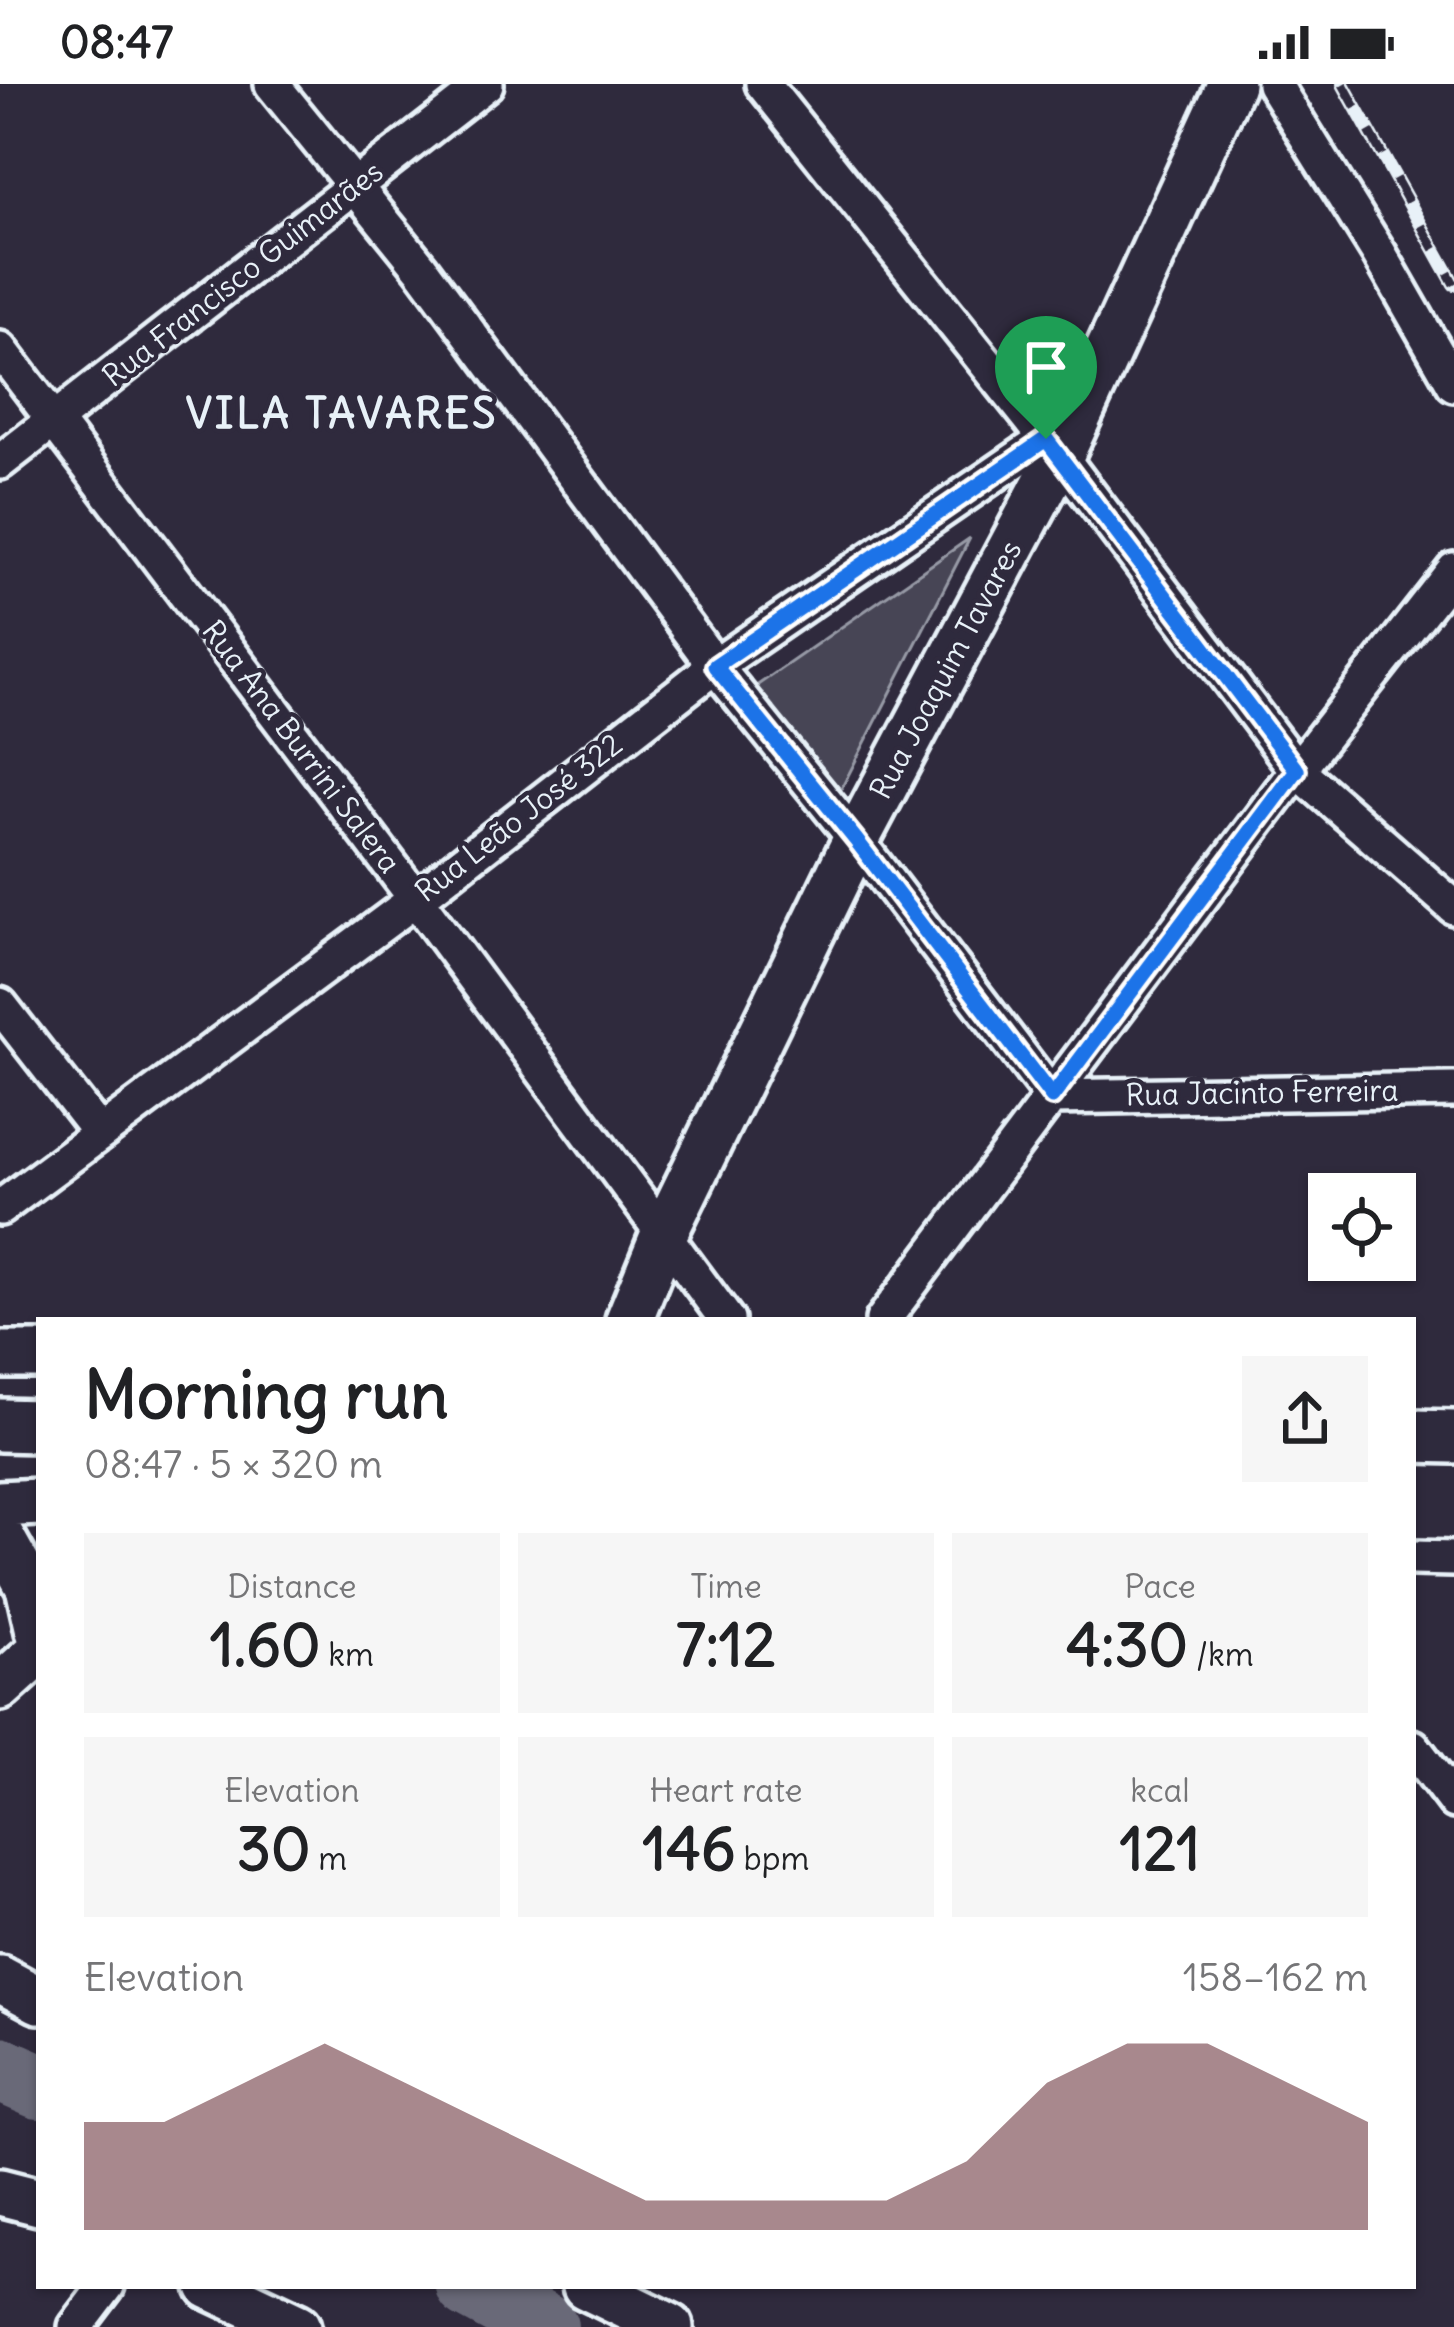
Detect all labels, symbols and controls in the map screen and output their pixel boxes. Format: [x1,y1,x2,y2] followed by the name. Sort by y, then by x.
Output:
[60,14,173,70] text: 08:47
[95,152,390,395] street label: Rua Francisco Guimarães
[995,316,1097,439] pin
[1013,334,1079,400] icon: arrive
[186,387,498,439] district label: VILA TAVARES
[861,534,1029,805] street label: Rua Joaquim Tavares
[194,612,409,880] street label: Rua Ana Burrini Salera
[407,725,629,910] street label: Rua Leão José 322
[1125,1071,1399,1113] street label: Rua Jacinto Ferreira
[1308,1173,1416,1281] map controls
[1308,1173,1416,1281] button: locate
[84,1353,448,1436] text: Morning run
[1242,1356,1368,1482] button: share
[84,1440,383,1489] text: 08:47 · 5 × 320 m
[228,1565,356,1607] text: Distance
[690,1565,762,1607] text: Time
[1124,1565,1196,1607] text: Pace
[210,1607,320,1682] text: 1.60
[676,1607,776,1682] text: 7:12
[1066,1607,1188,1682] text: 4:30
[320,1633,374,1675] text: km
[1188,1633,1254,1675] text: /km
[224,1769,360,1811] text: Elevation
[649,1769,803,1811] text: Heart rate
[1130,1769,1190,1811] text: kcal
[237,1811,310,1886] text: 30
[643,1811,736,1886] text: 146
[1120,1811,1200,1886] text: 121
[310,1837,347,1879] text: m
[736,1837,809,1879] text: bpm
[84,1953,244,2002] text: Elevation
[1183,1953,1368,2002] text: 158–162 m

